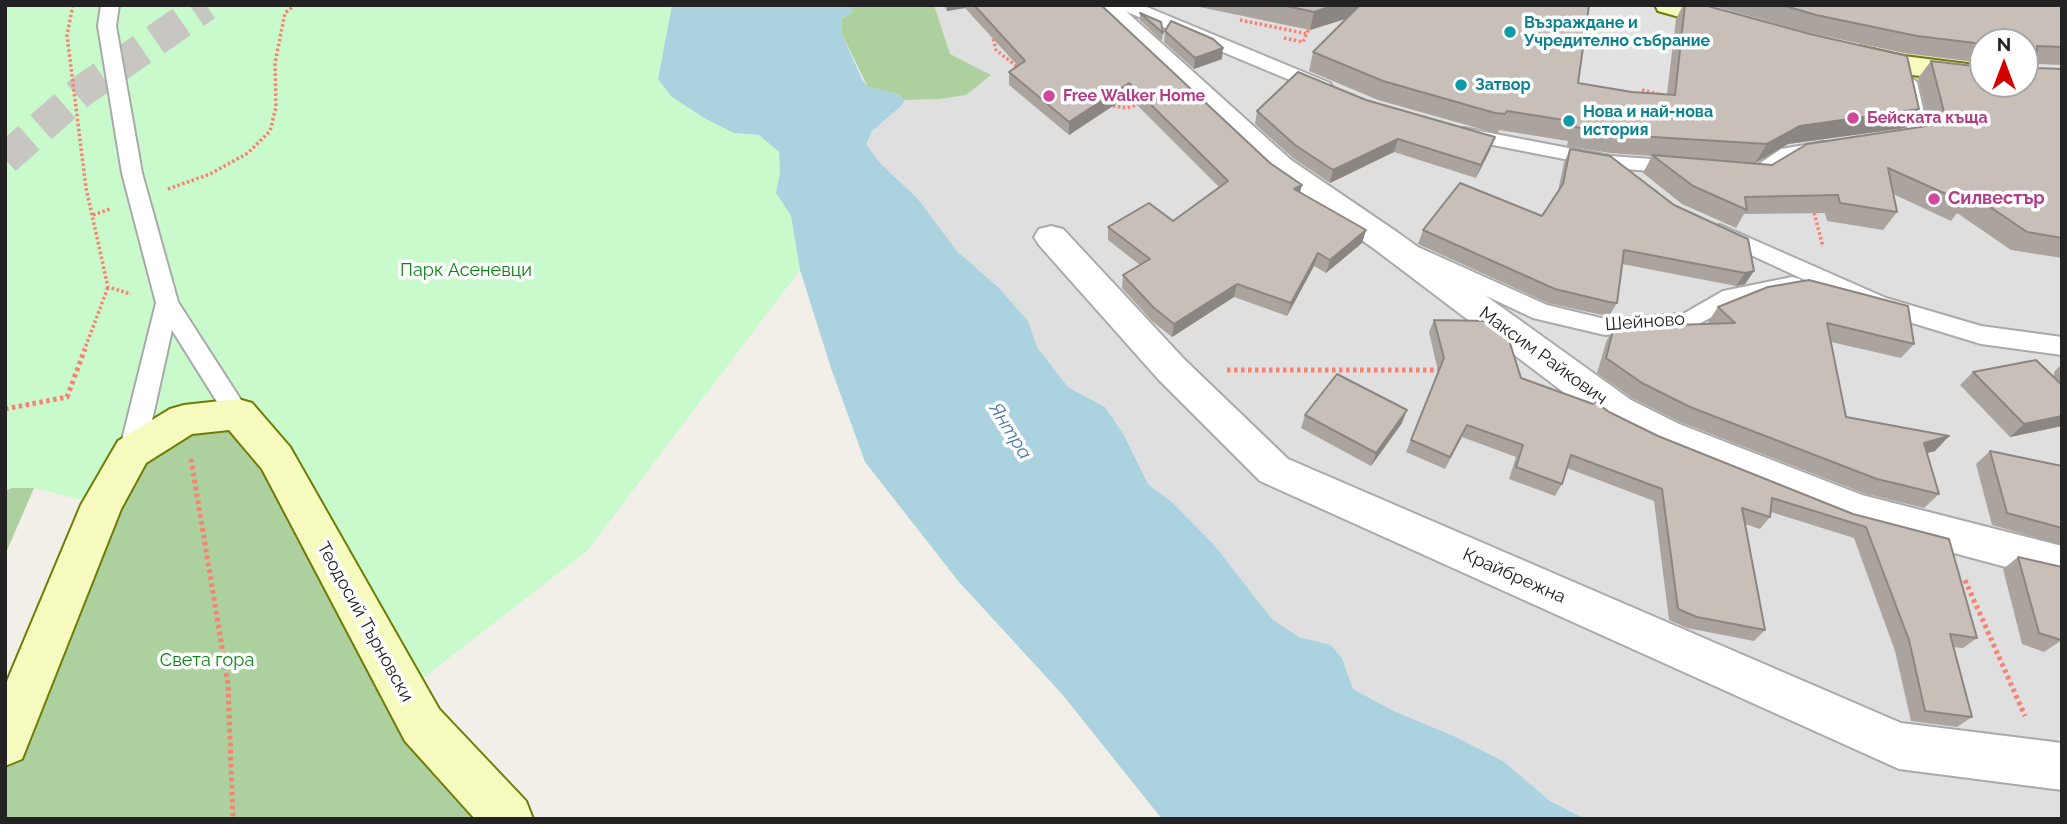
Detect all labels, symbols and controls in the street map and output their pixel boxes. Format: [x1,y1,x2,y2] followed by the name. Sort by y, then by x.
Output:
[1524,13,1710,51] place label: Възраждане и Учредително събрание
[1502,24,1518,40] marker: Възраждане и Учредително събрание
[1969,28,2039,98] north arrow
[1997,33,2011,55] text: N
[1475,75,1531,95] place label: Затвор
[1453,77,1469,93] marker: Затвор
[1063,86,1205,106] place label: Free Walker Home
[1041,88,1057,104] marker: Free Walker Home
[1583,102,1713,140] place label: Нова и най-нова история
[1867,108,1988,128] place label: Бейската къща
[1845,110,1861,126] marker: Бейската къща
[1561,113,1577,129] marker: Нова и най-нова история
[1948,188,2045,210] place label: Силвестър
[1926,191,1942,207] marker: Силвестър
[400,260,532,282] park label: Парк Асеневци
[1475,302,1611,410] street label: Максим Райкович
[1604,308,1686,336] street label: Шейново
[984,398,1036,464] water label: Янтра
[312,538,418,706] street label: Теодосий Търновски
[1459,544,1569,608] street label: Крайбрежна
[160,650,254,672] park label: Света гора

